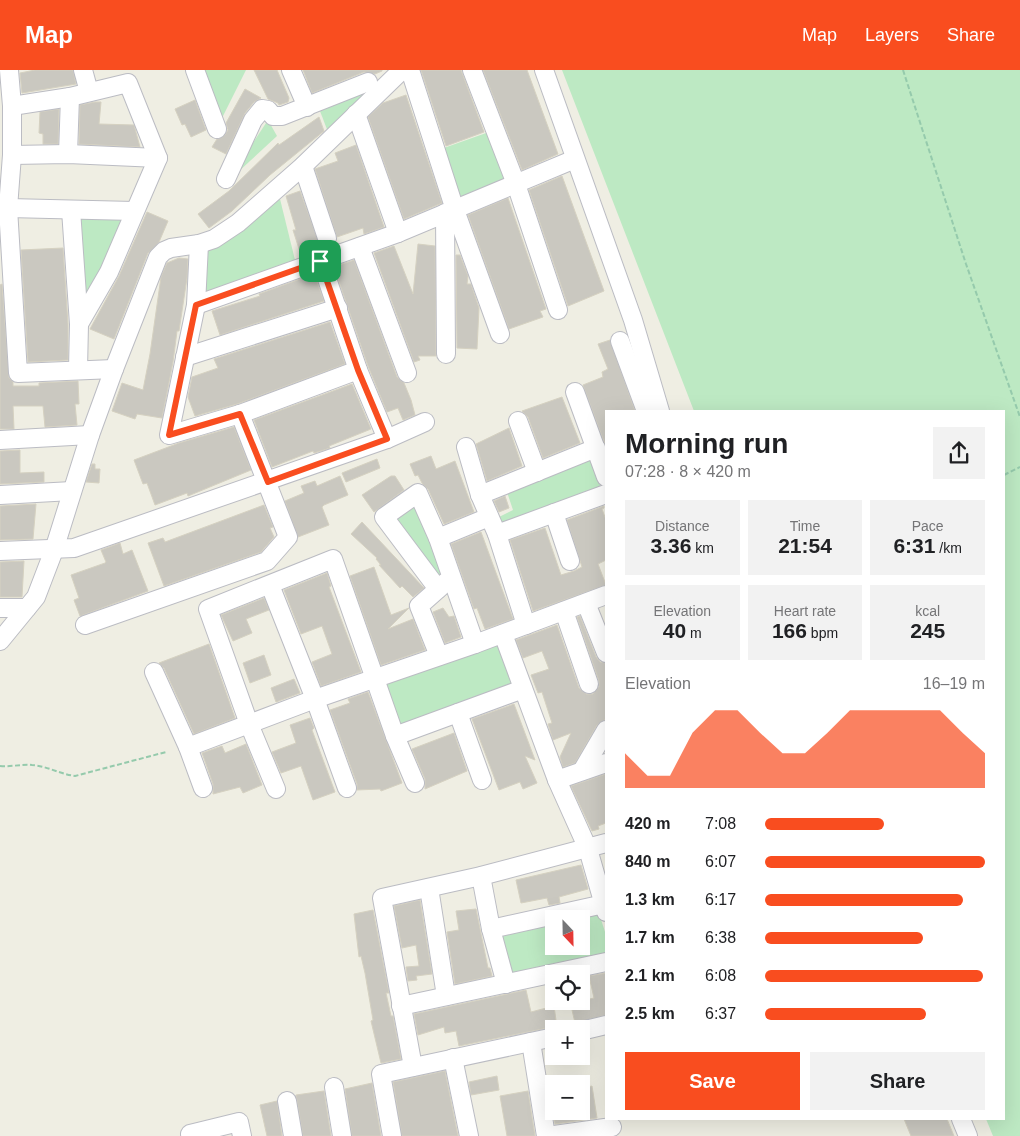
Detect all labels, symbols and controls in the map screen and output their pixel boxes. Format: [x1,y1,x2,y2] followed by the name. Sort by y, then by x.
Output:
[25,21,73,48] text: Map
[802,25,837,45] text: Map
[865,25,919,45] text: Layers
[947,25,995,45] text: Share
[299,240,341,282] pin
[306,247,334,275] icon: arrive
[933,427,985,479] button: share
[625,428,788,459] text: Morning run
[625,463,751,480] text: 07:28 · 8 × 420 m
[655,518,710,534] text: Distance
[790,518,820,534] text: Time
[912,518,944,534] text: Pace
[651,534,691,557] text: 3.36
[778,534,832,557] text: 21:54
[893,534,935,557] text: 6:31
[691,540,714,556] text: km
[935,540,962,556] text: /km
[654,603,711,619] text: Elevation
[774,603,836,619] text: Heart rate
[915,603,940,619] text: kcal
[663,619,686,642] text: 40
[772,619,807,642] text: 166
[910,619,945,642] text: 245
[686,625,702,641] text: m
[807,625,838,641] text: bpm
[625,675,691,692] text: Elevation
[923,675,985,692] text: 16–19 m
[625,815,670,832] text: 420 m
[705,815,736,832] text: 7:08
[625,853,670,870] text: 840 m
[705,853,736,870] text: 6:07
[625,891,675,908] text: 1.3 km
[705,891,736,908] text: 6:17
[545,910,590,955] north arrow
[545,910,590,1120] map controls
[625,929,675,946] text: 1.7 km
[705,929,736,946] text: 6:38
[545,965,590,1010] button: locate
[625,967,675,984] text: 2.1 km
[705,967,736,984] text: 6:08
[625,1005,675,1022] text: 2.5 km
[705,1005,736,1022] text: 6:37
[545,1020,590,1065] button: +
[625,1052,800,1110] button: Save
[810,1052,985,1110] button: Share
[545,1075,590,1120] button: −

